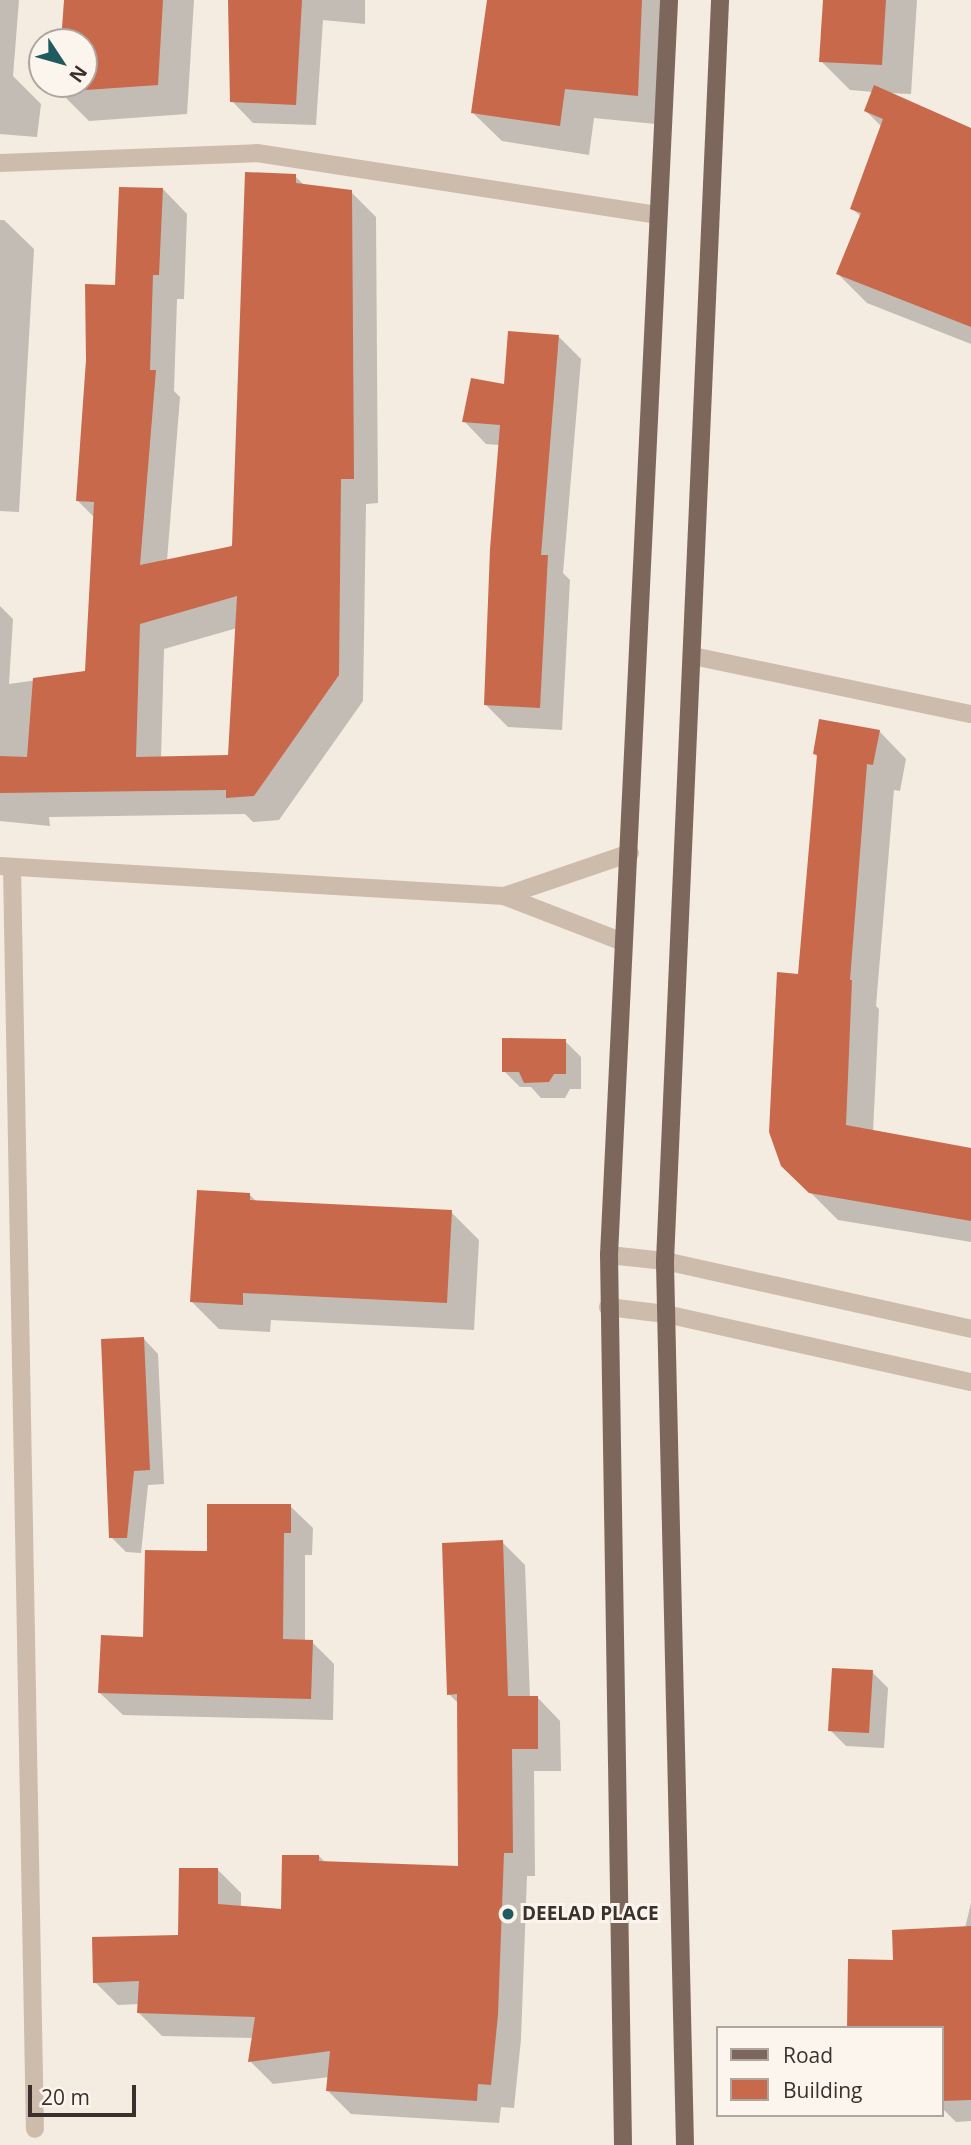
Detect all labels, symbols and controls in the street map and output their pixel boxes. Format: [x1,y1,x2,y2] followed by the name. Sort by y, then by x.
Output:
[28,28,98,98] north arrow
[63,60,93,88] text: N
[522,1903,659,1925] place label: DEELAD PLACE
[500,1906,516,1922] marker: DEELAD PLACE
[716,2026,943,2117] legend
[783,2041,833,2069] text: Road
[32,2072,140,2116] scale bar
[783,2076,862,2104] text: Building
[41,2083,90,2111] text: 20 m

